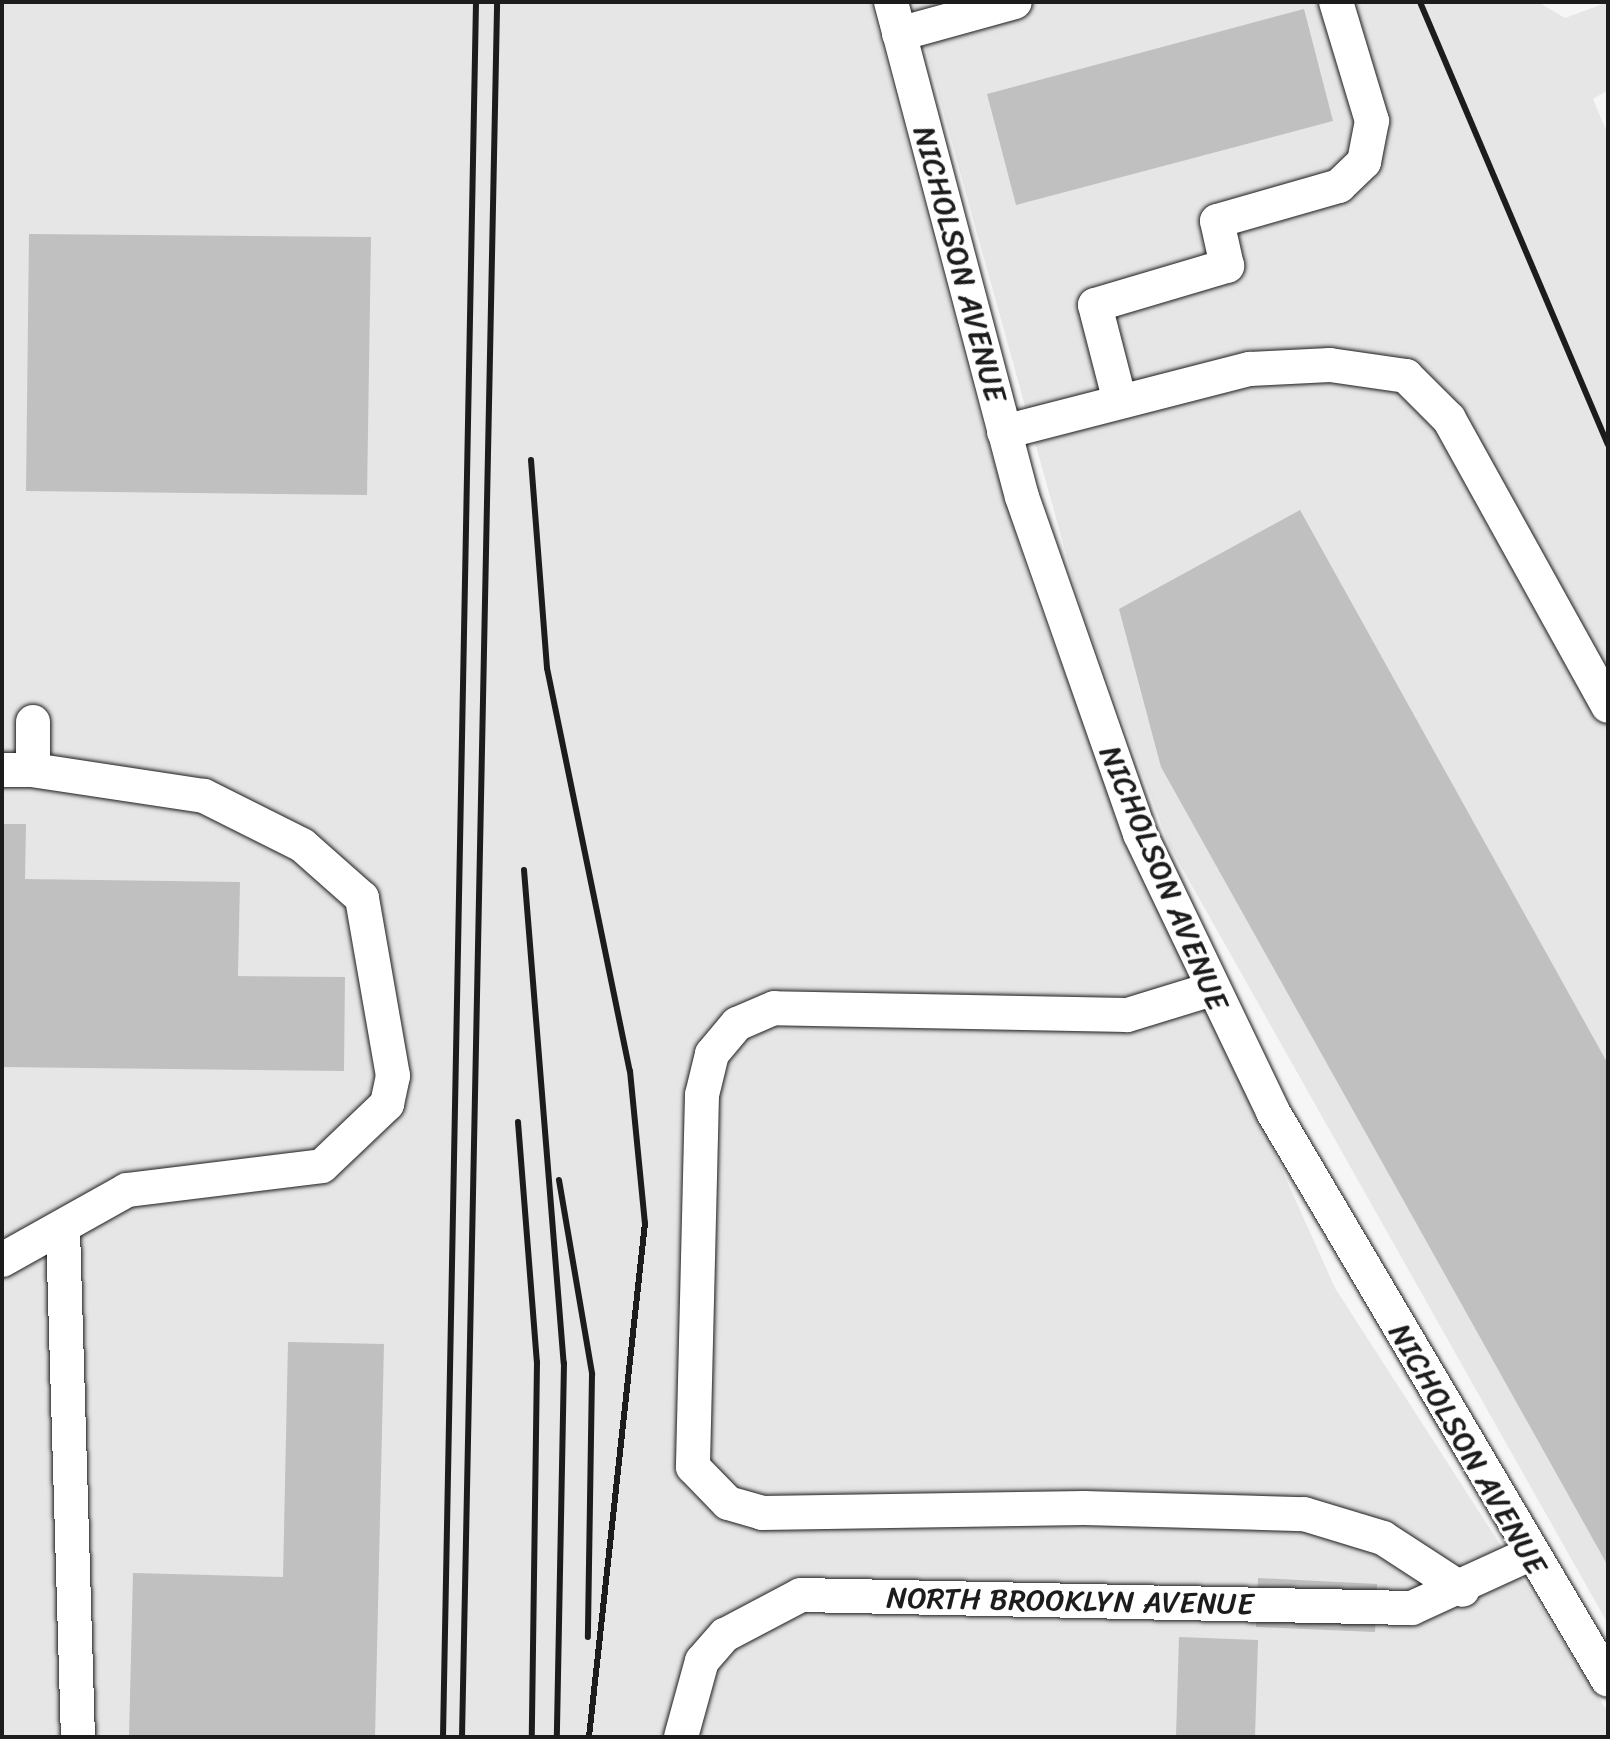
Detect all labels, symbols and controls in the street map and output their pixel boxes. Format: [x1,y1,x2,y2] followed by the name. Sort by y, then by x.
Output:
[906,122,1014,406] street label: NICHOLSON AVENUE
[1092,740,1236,1016] street label: NICHOLSON AVENUE
[1381,1317,1555,1581] street label: NICHOLSON AVENUE
[886,1580,1254,1622] street label: NORTH BROOKLYN AVENUE

